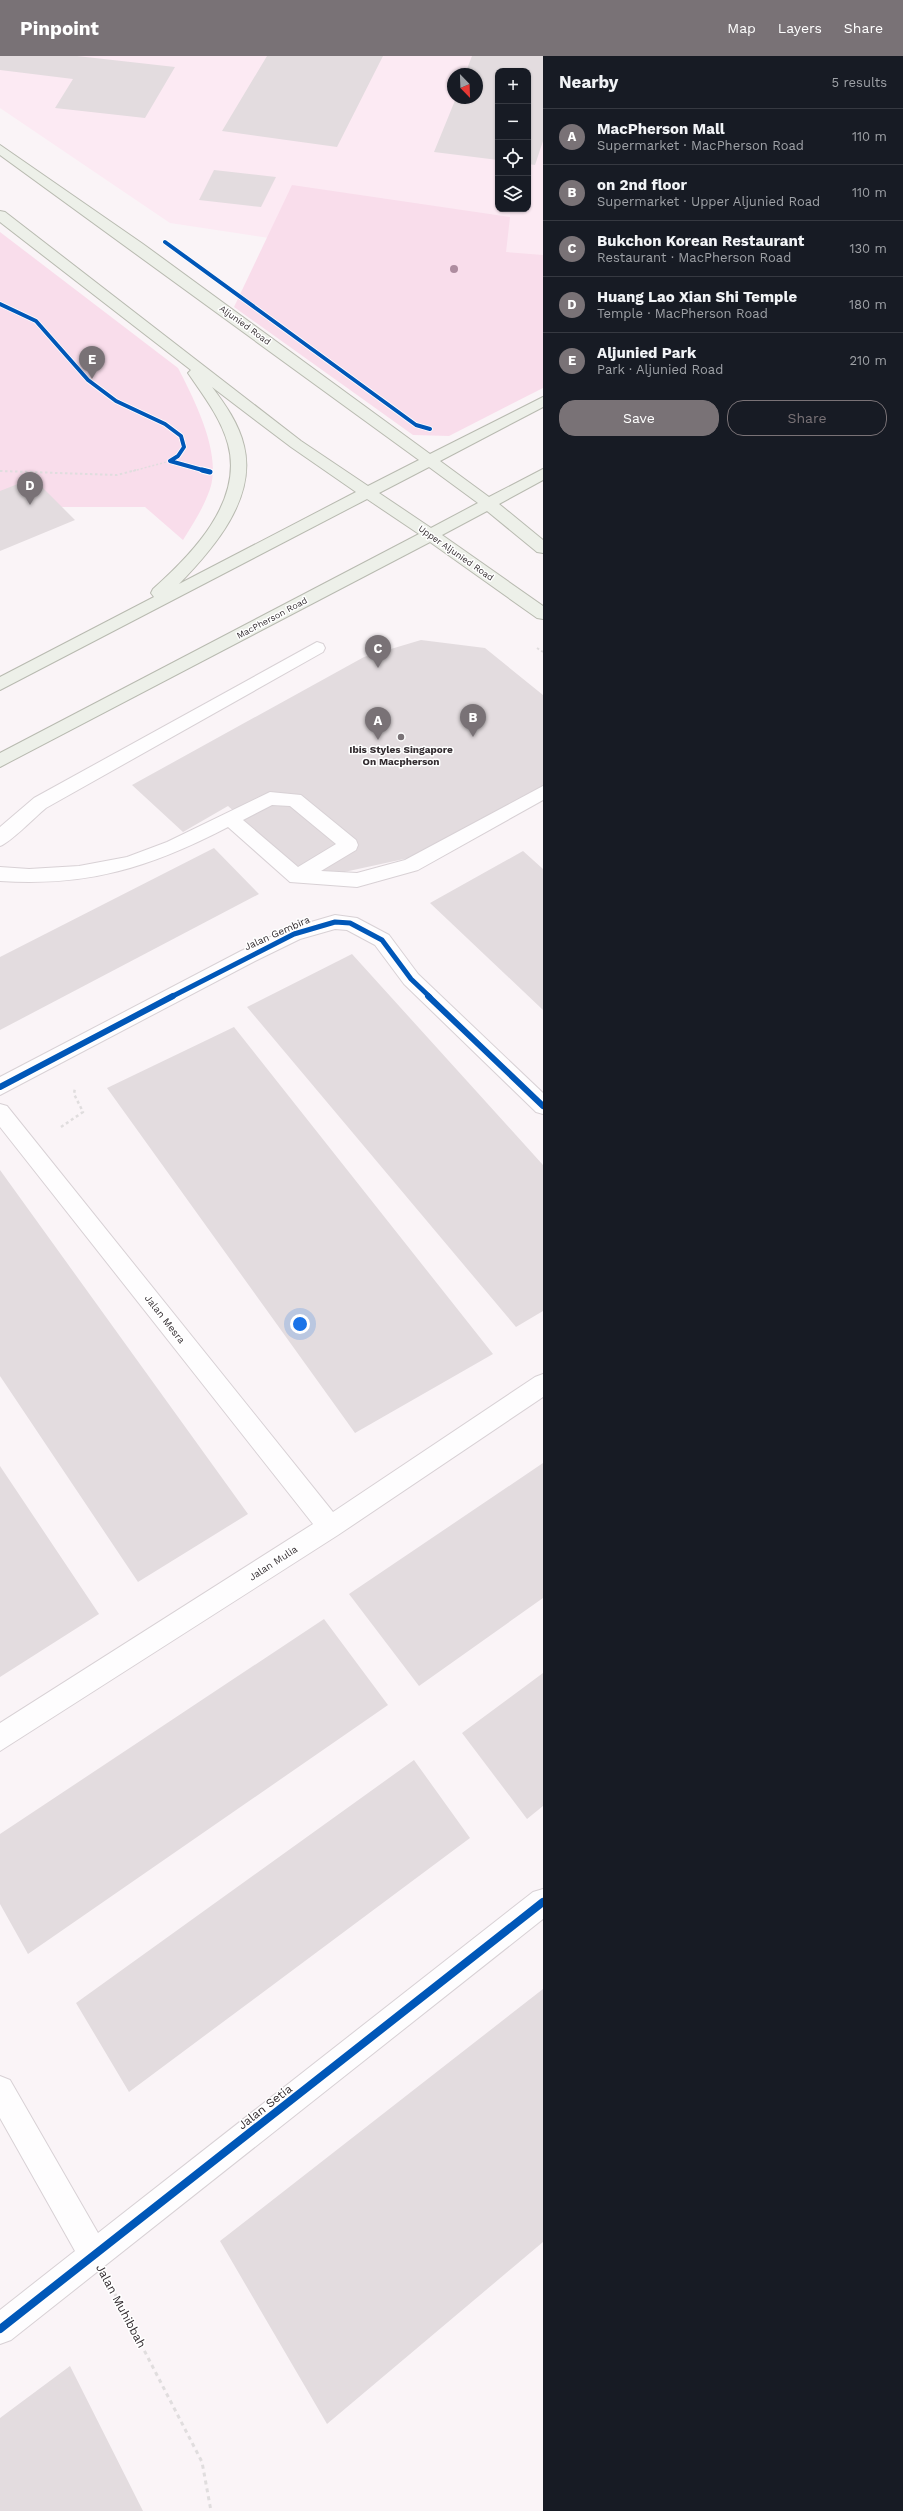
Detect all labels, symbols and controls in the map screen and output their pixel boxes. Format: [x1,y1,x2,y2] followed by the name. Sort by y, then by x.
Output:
[20,17,99,40] text: Pinpoint
[727,20,756,36] text: Map
[778,20,822,36] text: Layers
[844,20,883,36] text: Share
[447,68,483,104] north arrow
[495,68,531,212] map controls
[495,68,531,104] button: +
[559,72,618,92] text: Nearby
[832,75,887,90] text: 5 results
[495,104,531,140] button: −
[597,120,725,138] text: MacPherson Mall
[568,129,576,144] text: A
[852,129,887,144] text: 110 m
[597,138,804,153] text: Supermarket · MacPherson Road
[495,140,531,176] button: locate
[495,176,531,212] button: layers
[597,176,687,194] text: on 2nd floor
[568,185,576,200] text: B
[852,185,887,200] text: 110 m
[597,194,820,209] text: Supermarket · Upper Aljunied Road
[597,232,804,250] text: Bukchon Korean Restaurant
[568,241,576,256] text: C
[849,241,887,256] text: 130 m
[597,250,791,265] text: Restaurant · MacPherson Road
[597,288,797,306] text: Huang Lao Xian Shi Temple
[567,297,577,312] text: D
[849,297,887,312] text: 180 m
[218,303,272,347] street label: Aljunied Road
[597,306,768,321] text: Temple · MacPherson Road
[597,344,696,362] text: Aljunied Park
[79,346,105,379] pin: E
[568,353,576,368] text: E
[849,353,887,368] text: 210 m
[597,362,723,377] text: Park · Aljunied Road
[559,400,719,436] button: Save
[727,400,887,436] button: Share
[17,472,43,505] pin: D
[416,523,496,583] street label: Upper Aljunied Road
[235,595,309,641] street label: MacPherson Road
[365,635,391,668] pin: C
[460,704,486,737] pin: B
[365,707,391,740] pin: A
[396,732,406,742] marker: Ibis Styles Singapore On Macpherson
[349,744,453,767] place label: Ibis Styles Singapore On Macpherson
[243,913,312,952] street label: Jalan Gembira
[143,1293,188,1346] street label: Jalan Mesra
[290,1314,310,1334] your location
[247,1543,300,1583] street label: Jalan Mulia
[235,2081,295,2132] street label: Jalan Setia
[93,2262,149,2350] street label: Jalan Muhibbah

